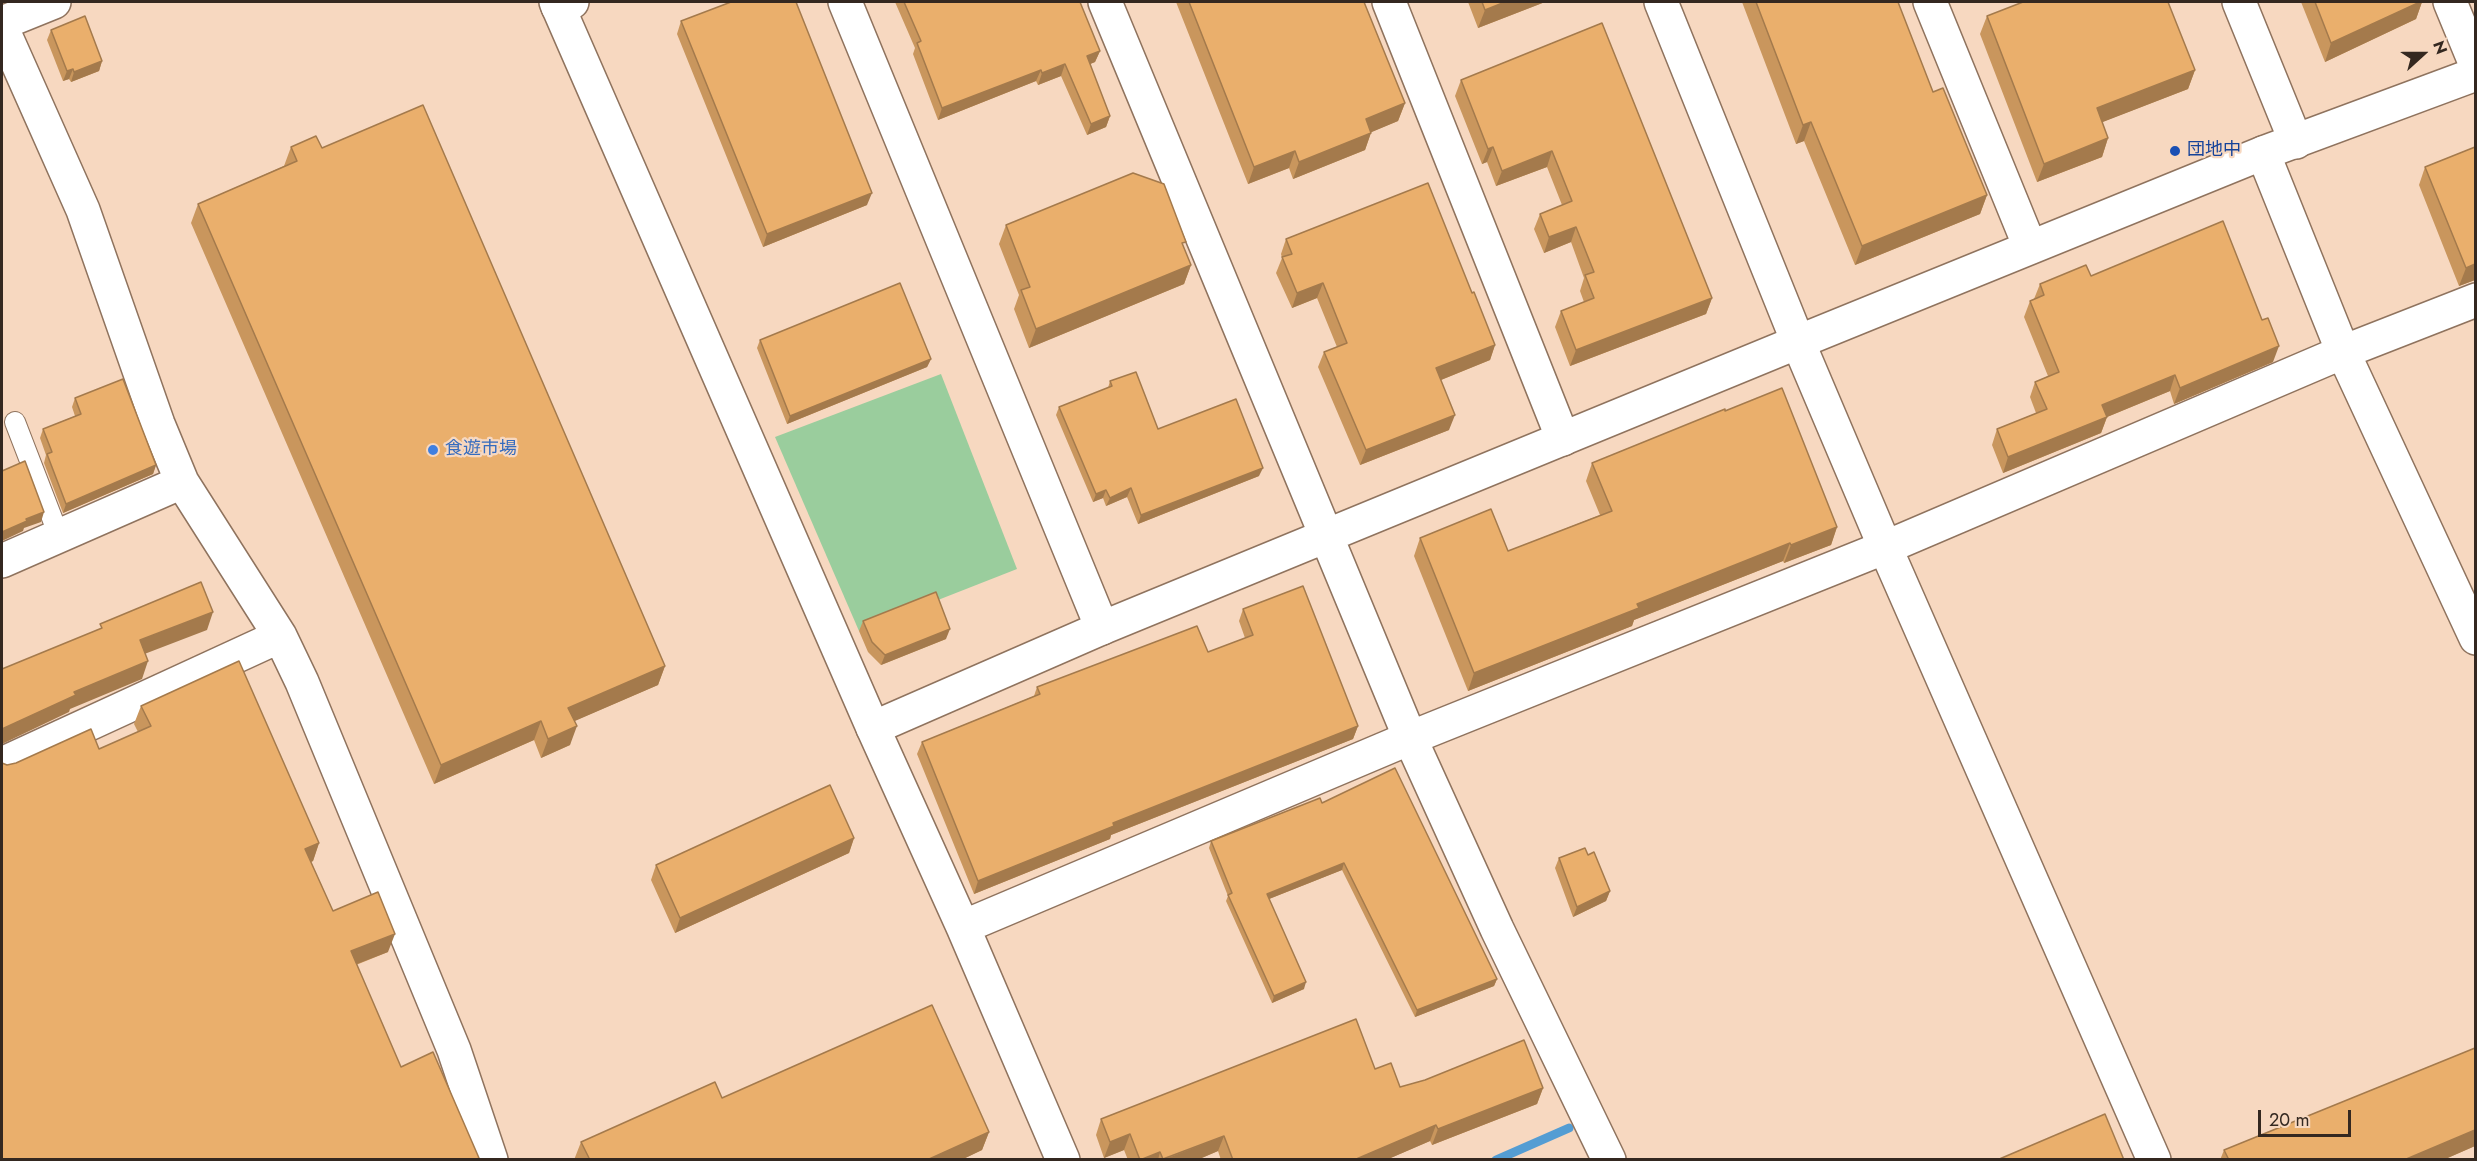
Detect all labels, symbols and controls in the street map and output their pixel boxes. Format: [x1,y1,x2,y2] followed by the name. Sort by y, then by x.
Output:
[2393,24,2453,84] north arrow
[2427,37,2453,57] text: N
[2187,140,2241,162] place label: 団地中
[2168,144,2182,158] marker: 団地中
[445,439,517,461] place label: 食遊市場
[426,443,440,457] marker: 食遊市場
[2261,1098,2354,1136] scale bar
[2269,1107,2309,1133] text: 20 m

